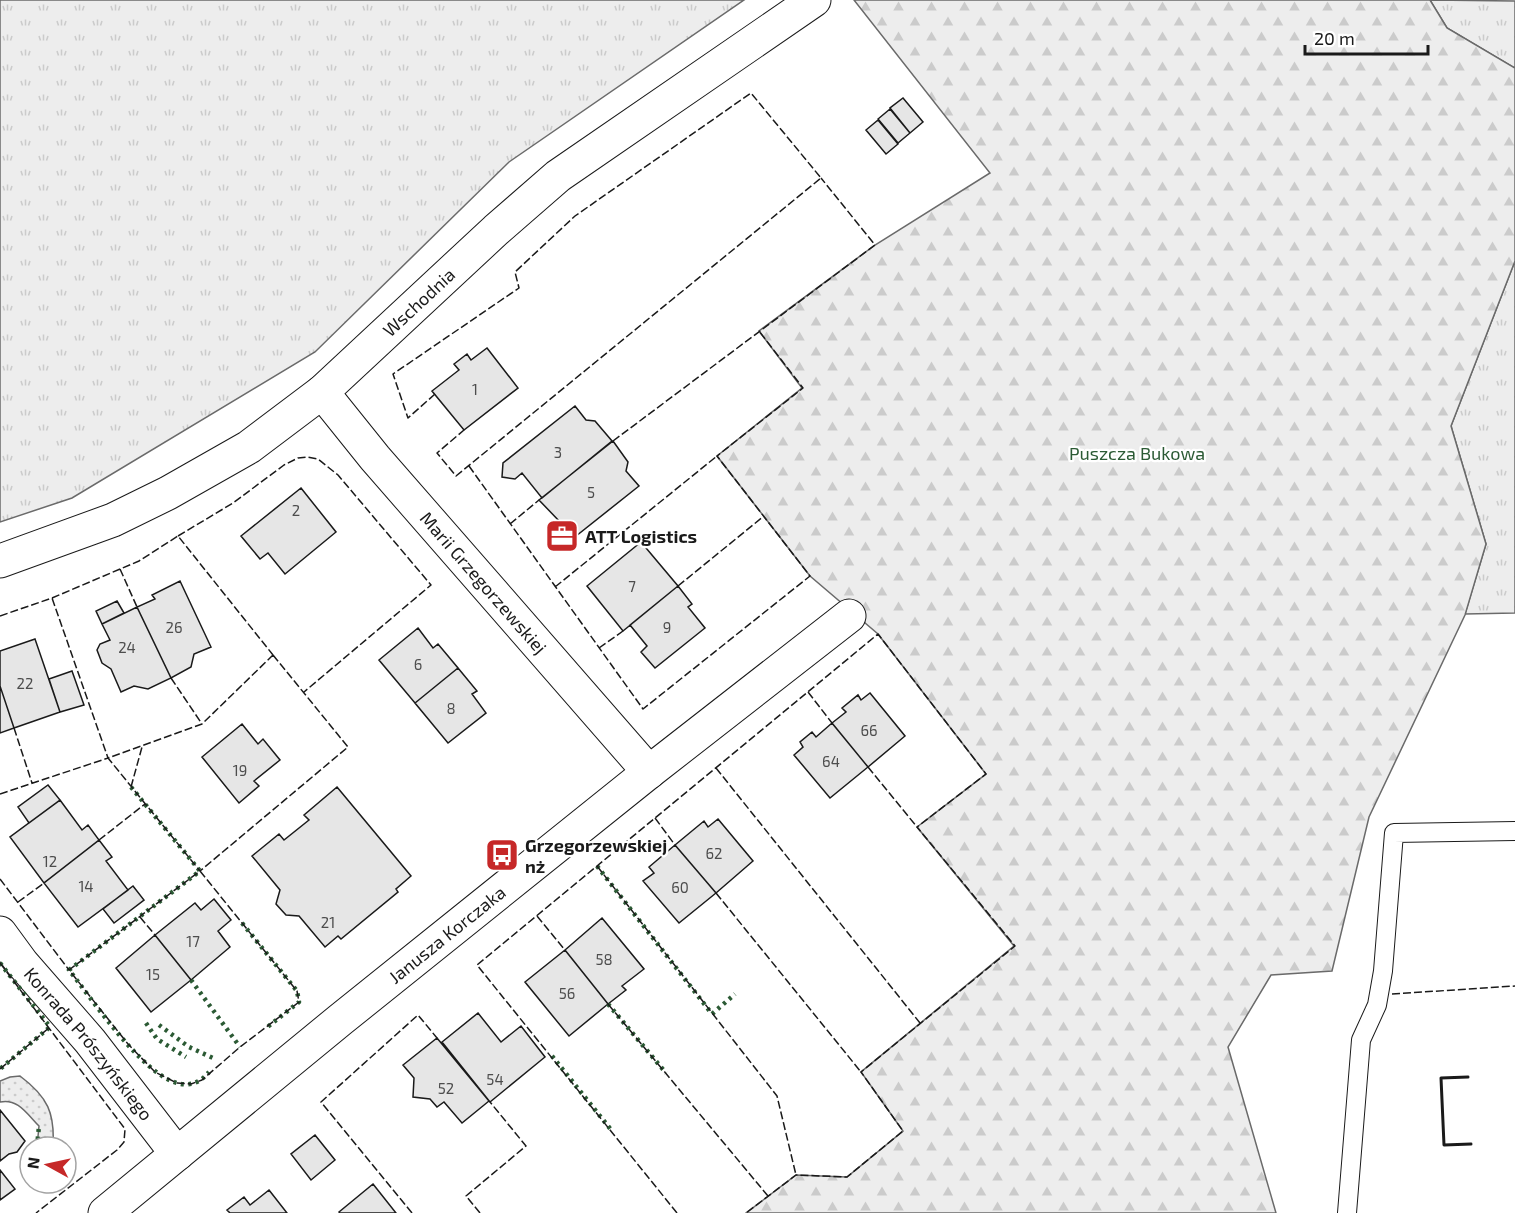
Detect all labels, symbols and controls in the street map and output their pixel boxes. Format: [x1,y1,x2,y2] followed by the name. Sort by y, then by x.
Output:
[1305,18,1428,56] scale bar
[1314,27,1355,49] text: 20 m
[378,263,459,341] street label: Wschodnia
[472,380,478,398] house number: 1
[1069,442,1205,464] park label: Puszcza Bukowa
[554,443,562,461] house number: 3
[587,483,595,501] house number: 5
[292,501,300,519] house number: 2
[416,507,552,658] street label: Marii Grzegorzewskiej
[544,518,580,554] office icon: ATT Logistics
[585,525,697,547] place label: ATT Logistics
[628,577,636,595] house number: 7
[165,618,183,636] house number: 26
[663,618,671,636] house number: 9
[118,638,136,656] house number: 24
[414,655,422,673] house number: 6
[17,674,33,692] house number: 22
[446,699,456,717] house number: 8
[860,721,878,739] house number: 66
[822,752,840,770] house number: 64
[233,761,247,779] house number: 19
[525,834,667,877] place label: Grzegorzewskiej nż
[484,837,520,873] bus stop icon: Grzegorzewskiej nż
[705,844,723,862] house number: 62
[43,852,57,870] house number: 12
[78,877,94,895] house number: 14
[671,878,689,896] house number: 60
[384,881,510,988] street label: Janusza Korczaka
[321,913,335,931] house number: 21
[186,932,200,950] house number: 17
[595,950,613,968] house number: 58
[20,963,158,1125] street label: Konrada Prószyńskiego
[146,965,160,983] house number: 15
[559,984,575,1002] house number: 56
[486,1070,504,1088] house number: 54
[438,1079,454,1097] house number: 52
[18,1135,78,1195] north arrow
[22,1156,43,1170] text: N

